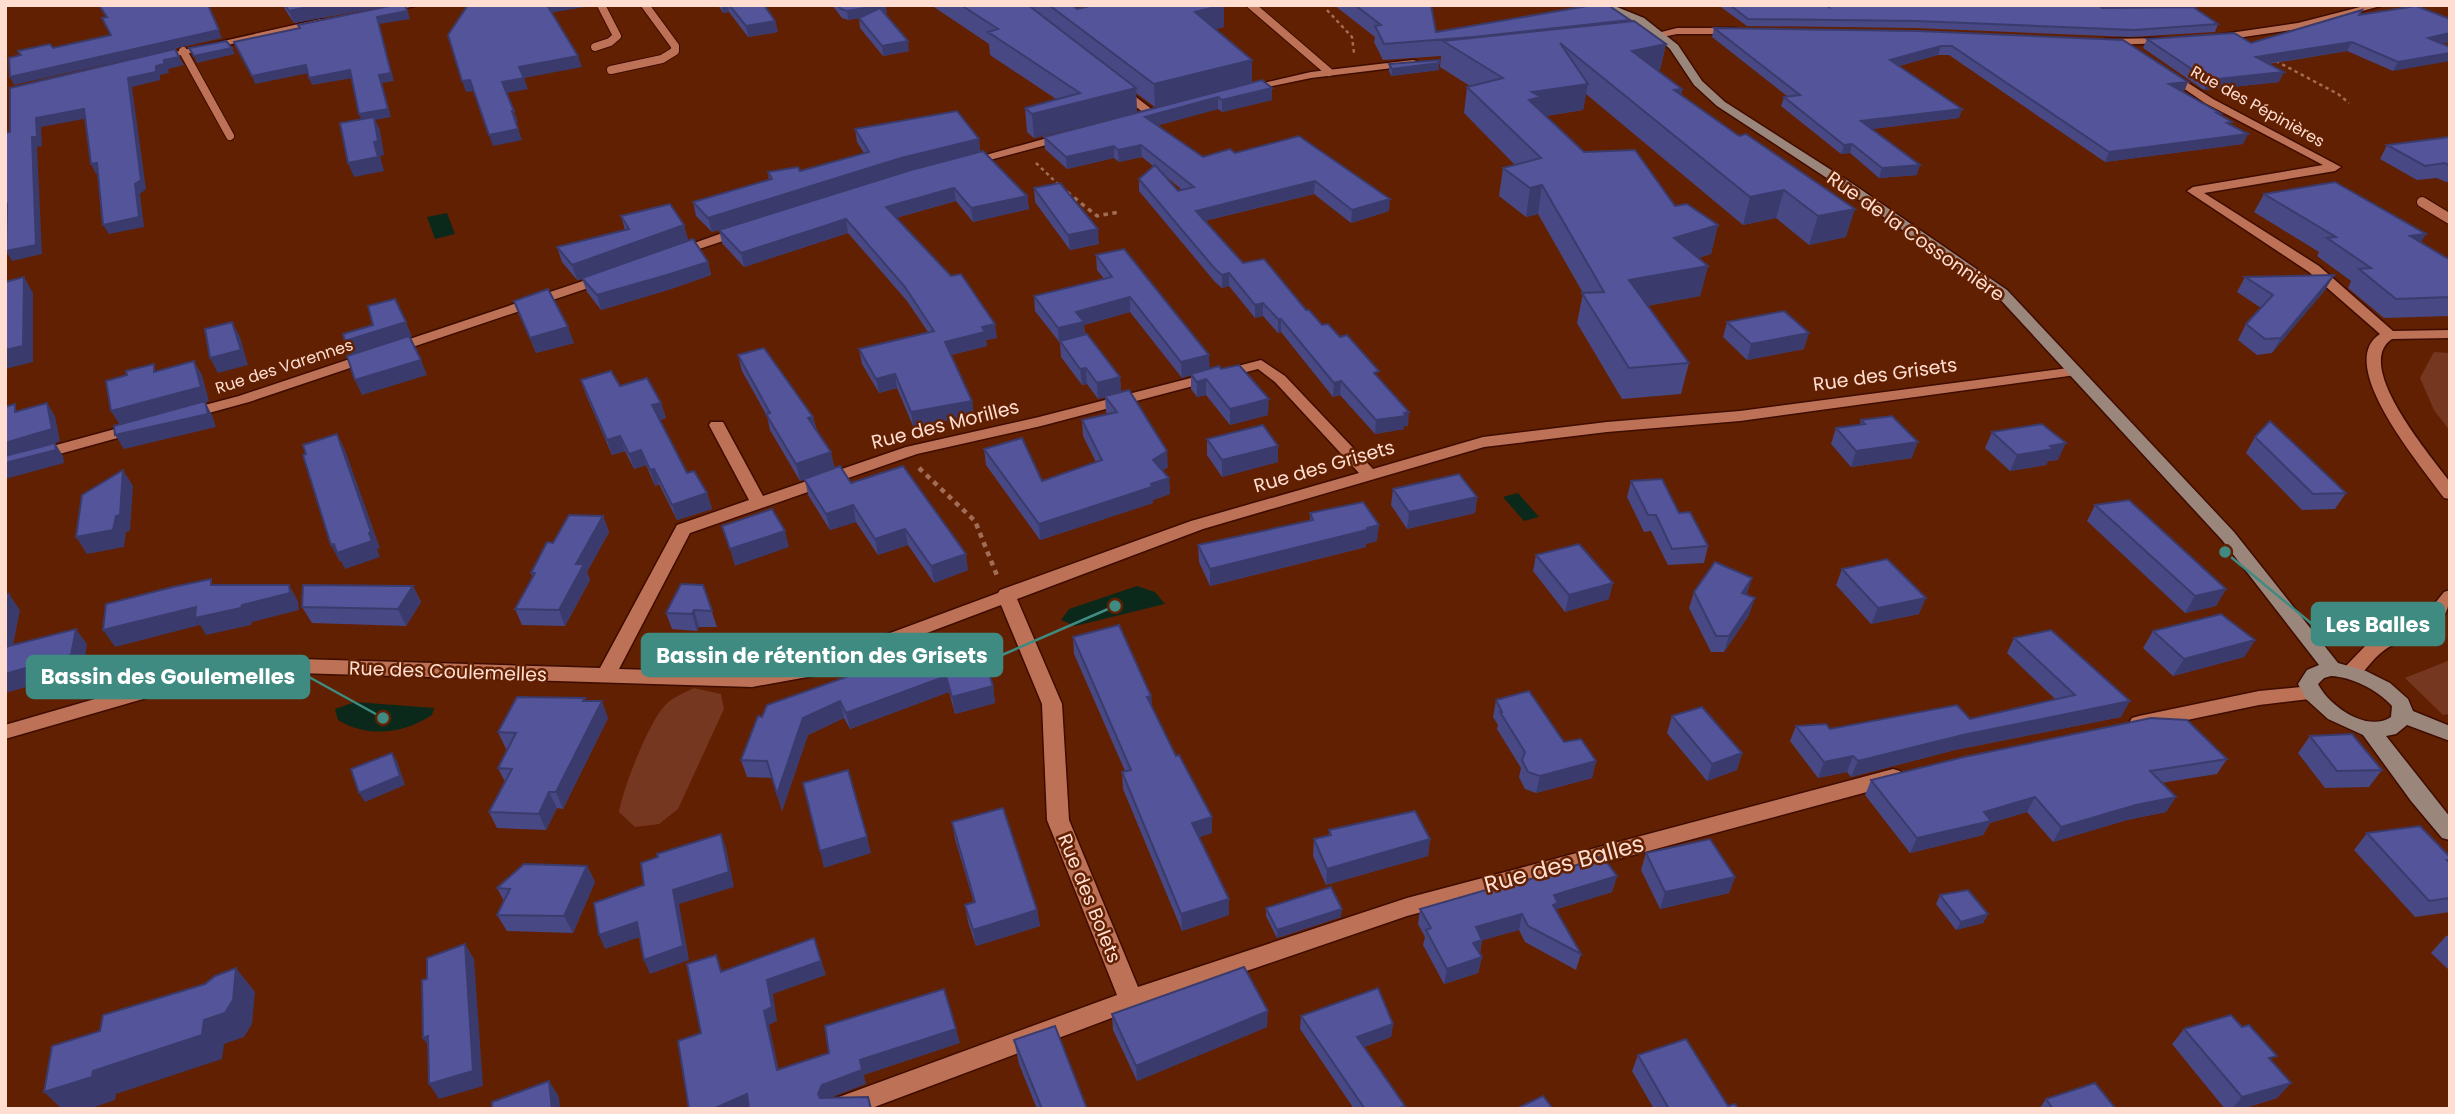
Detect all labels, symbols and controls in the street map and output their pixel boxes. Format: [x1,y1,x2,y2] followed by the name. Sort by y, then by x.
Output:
[2187,60,2329,153] street label: Rue des Pépinières
[1821,165,2010,308] street label: Rue de la Cossonnière
[212,333,356,400] street label: Rue des Varennes
[1811,351,1959,398] street label: Rue des Grisets
[868,393,1022,456] street label: Rue des Morilles
[1251,433,1398,499] street label: Rue des Grisets
[2312,603,2444,645] callout: Les Balles
[2326,610,2430,639] text: Les Balles
[642,634,1002,676] callout: Bassin de rétention des Grisets
[656,641,988,670] text: Bassin de rétention des Grisets
[349,655,547,688] street label: Rue des Coulemelles
[27,656,309,698] callout: Bassin des Goulemelles
[41,662,295,691] text: Bassin des Goulemelles
[1481,827,1647,901] street label: Rue des Balles
[1051,829,1128,967] street label: Rue des Bolets

